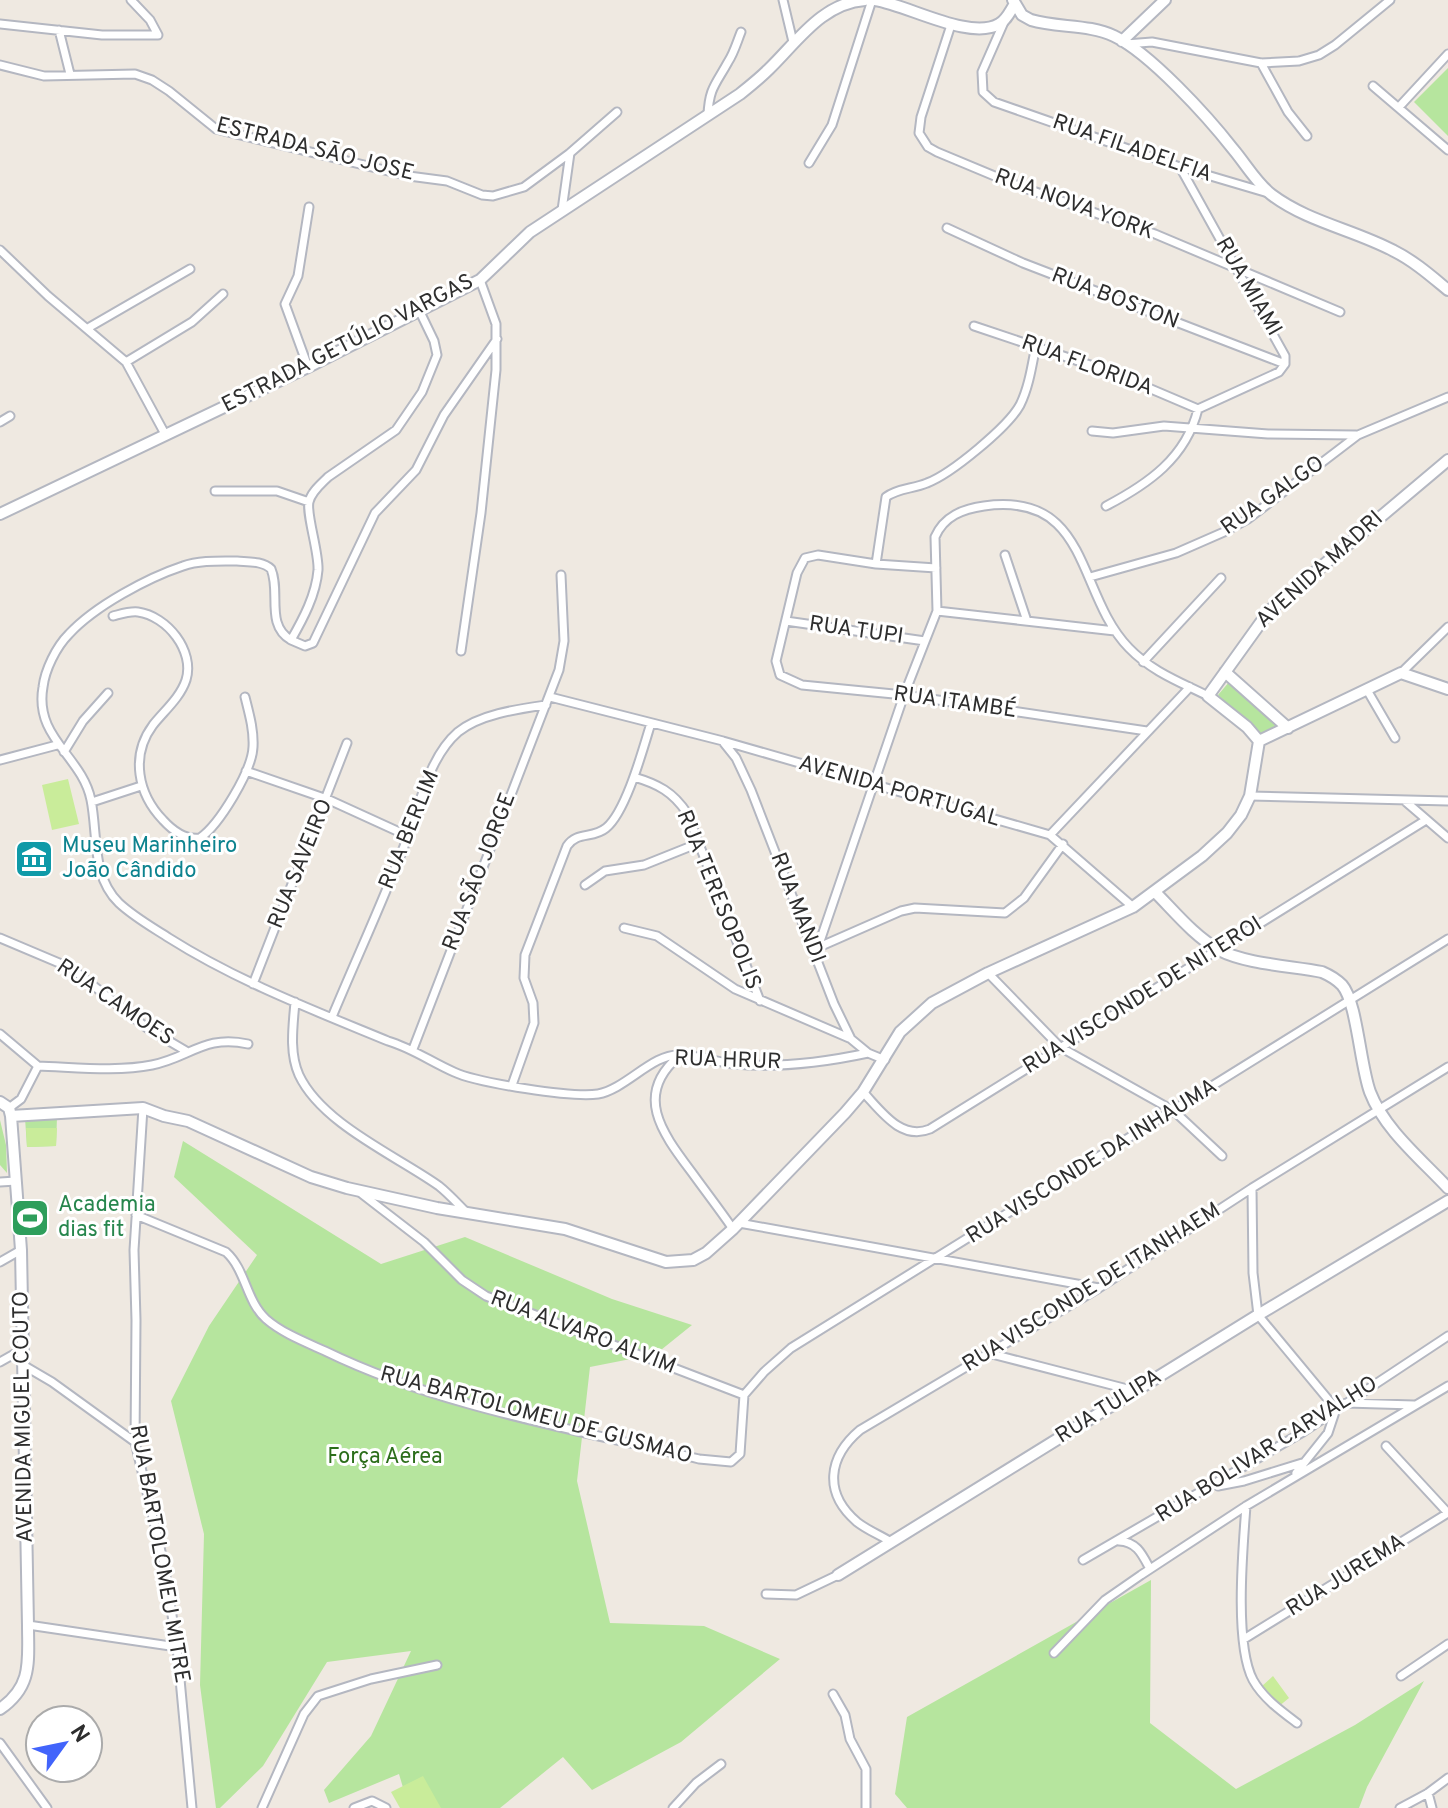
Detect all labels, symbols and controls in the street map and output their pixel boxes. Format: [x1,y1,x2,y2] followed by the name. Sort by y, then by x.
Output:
[1049,109,1215,189] street label: RUA FILADELFIA
[213,111,417,188] street label: ESTRADA SĀO JOSE
[990,164,1158,246] street label: RUA NOVA YORK
[1209,233,1287,341] street label: RUA MIAMI
[1047,262,1183,336] street label: RUA BOSTON
[216,266,478,419] street label: ESTRADA GETÚLIO VARGAS
[1017,330,1157,402] street label: RUA FLORIDA
[1216,450,1330,542] street label: RUA GALGO
[1251,506,1389,634] street label: AVENIDA MADRI
[807,611,905,651] street label: RUA TUPI
[892,679,1019,725] street label: RUA ITAMBÉ
[795,750,1003,834] street label: AVENIDA PORTUGAL
[374,767,446,893] street label: RUA BERLIM
[436,789,523,955] street label: RUA SÃO JORGE
[263,795,339,933] street label: RUA SAVEIRO
[670,806,766,994] street label: RUA TERESOPOLIS
[62,833,237,885] place label: Museu Marinheiro João Cândido
[13,838,55,880] museum icon: Museu Marinheiro João Cândido
[764,849,830,967] street label: RUA MANDI
[1018,911,1268,1081] street label: RUA VISCONDE DE NITEROI
[51,954,179,1052] street label: RUA CAMOES
[674,1046,782,1076] street label: RUA HRUR
[962,1074,1222,1250] street label: RUA VISCONDE DA INHAUMA
[58,1192,156,1244] place label: Academia dias fit
[9,1197,51,1239] sports icon: Academia dias fit
[958,1197,1226,1379] street label: RUA VISCONDE DE ITANHAEM
[486,1285,680,1381] street label: RUA ALVARO ALVIM
[8,1291,40,1543] street label: AVENIDA MIGUEL COUTO
[377,1361,695,1471] street label: RUA BARTOLOMEU DE GUSMAO
[1051,1364,1167,1450] street label: RUA TULIPA
[1151,1371,1383,1529] street label: RUA BOLIVAR CARVALHO
[123,1423,195,1685] street label: RUA BARTOLOMEU MITRE
[327,1444,443,1471] park label: Força Aérea
[1282,1529,1410,1623] street label: RUA JUREMA
[24,1704,104,1784] north arrow
[63,1720,94,1748] text: N

